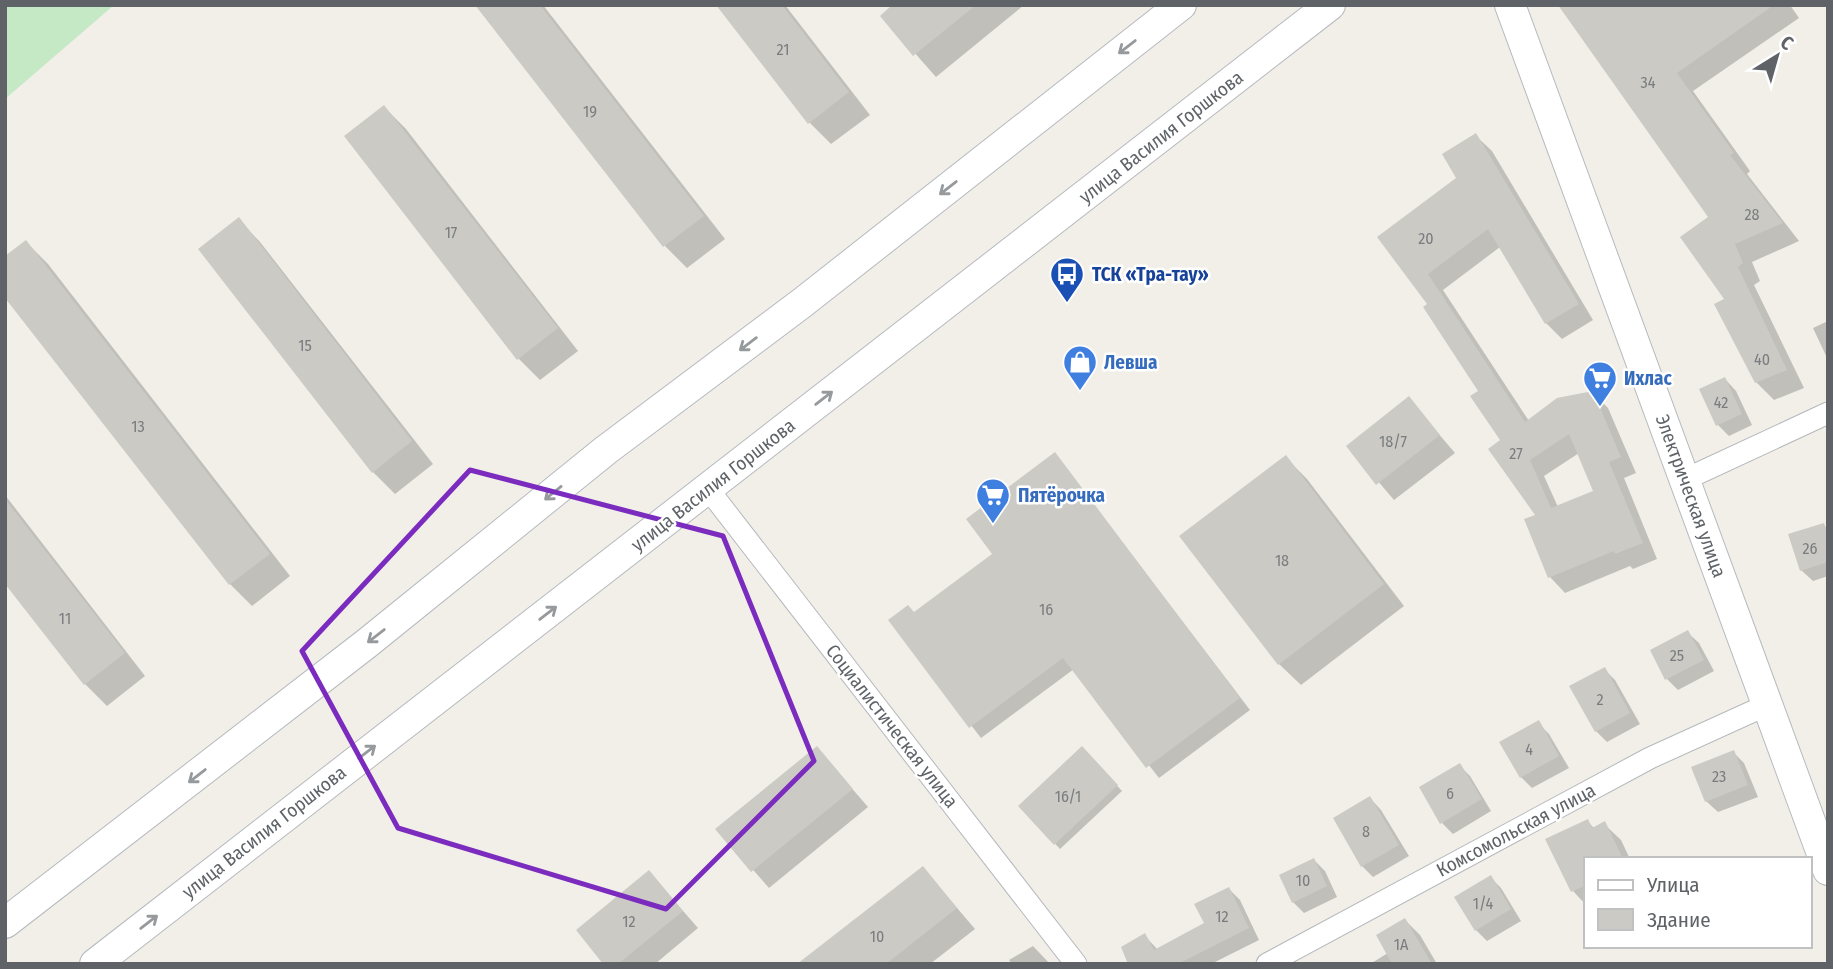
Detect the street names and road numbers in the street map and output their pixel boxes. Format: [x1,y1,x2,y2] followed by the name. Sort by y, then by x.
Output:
[1074,66,1248,208] street label: улица Василия Горшкова
[1651,412,1731,580] street label: Электрическая улица
[626,414,800,556] street label: улица Василия Горшкова
[821,640,963,812] street label: Социалистическая улица
[177,761,351,903] street label: улица Василия Горшкова
[1433,778,1599,882] street label: Комсомольская улица

